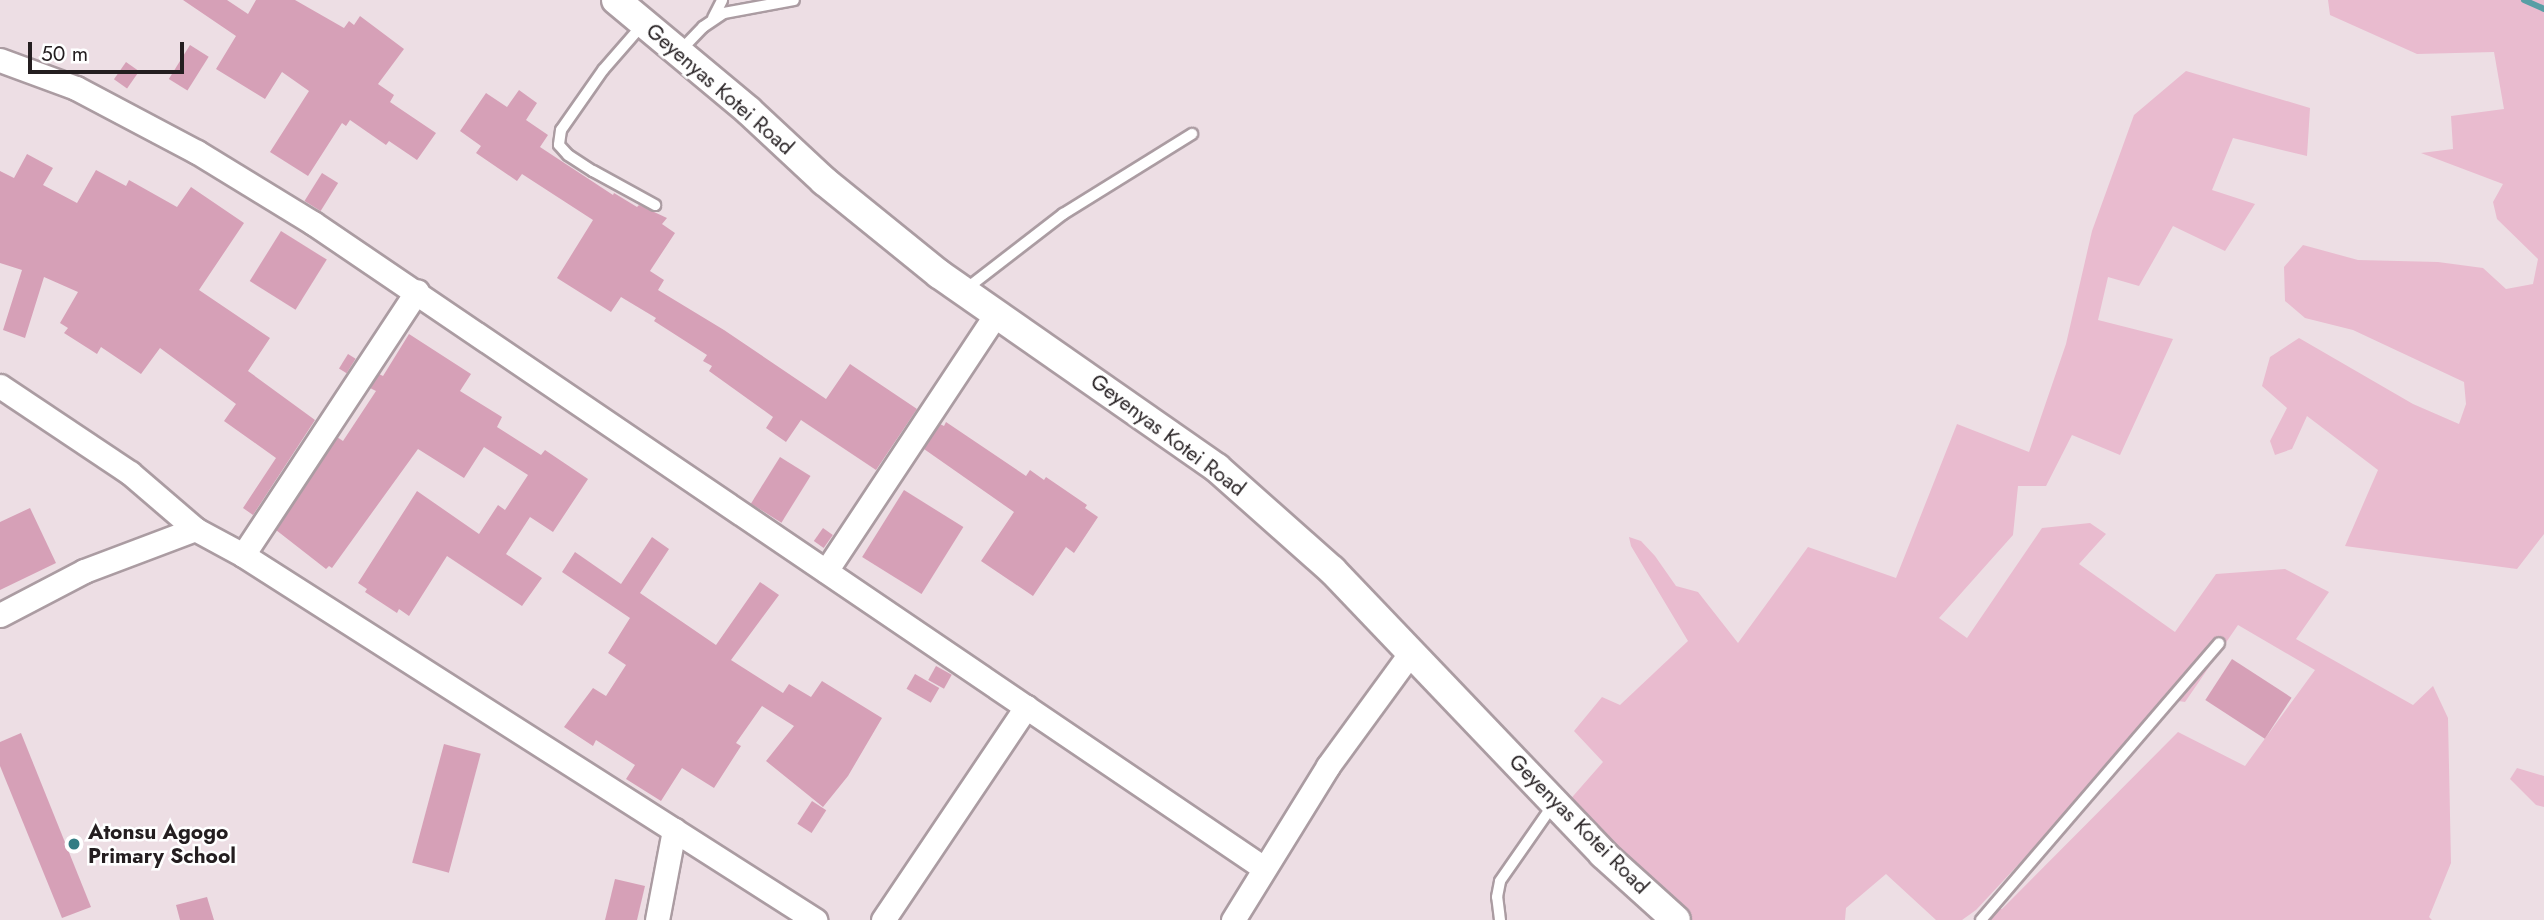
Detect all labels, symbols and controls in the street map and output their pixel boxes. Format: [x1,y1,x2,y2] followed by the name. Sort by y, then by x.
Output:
[641,18,799,160] street label: Geyenyas Kotei Road
[32,28,187,72] scale bar
[41,39,88,69] text: 50 m
[1086,369,1250,501] street label: Geyenyas Kotei Road
[1504,749,1654,899] street label: Geyenyas Kotei Road
[88,819,236,869] place label: Atonsu Agogo Primary School
[66,836,82,852] marker: Atonsu Agogo Primary School

